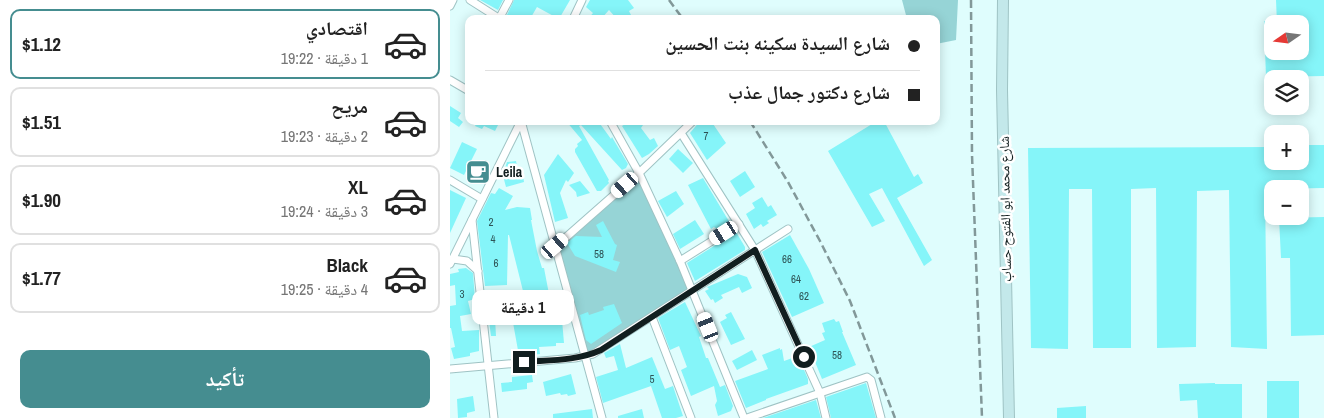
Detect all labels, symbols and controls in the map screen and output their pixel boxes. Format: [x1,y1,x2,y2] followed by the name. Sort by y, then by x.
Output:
[306,15,368,41] text: اقتصادي
[1264,15,1309,60] north arrow
[1264,15,1309,225] map controls
[383,22,428,67] icon: car
[665,30,890,56] text: شارع السيدة سكينه بنت الحسين
[22,31,61,57] text: $1.12
[281,47,368,69] text: 1 دقيقة · 19:22
[1264,70,1309,115] button: layers
[728,79,890,105] text: شارع دكتور جمال عذب
[331,93,368,119] text: مريح
[383,100,428,145] icon: car
[22,109,61,135] text: $1.51
[281,125,368,147] text: 2 دقيقة · 19:23
[1264,125,1309,170] button: +
[703,129,709,143] house number: 7
[995,136,1016,282] street label: شارع محمد ابو الفتوح حساب
[465,159,491,185] cafe icon: Leila
[496,163,523,181] place label: Leila
[608,169,641,201] car
[348,174,368,200] text: XL
[383,178,428,223] icon: car
[1264,180,1309,225] button: −
[22,187,61,213] text: $1.90
[281,200,368,222] text: 3 دقيقة · 19:24
[488,215,494,229] house number: 2
[707,219,740,247] car
[538,230,571,262] car
[490,232,496,246] house number: 4
[594,247,604,261] house number: 58
[326,252,368,278] text: Black
[782,252,792,266] house number: 66
[383,256,428,301] icon: car
[493,256,499,270] house number: 6
[22,265,61,291] text: $1.77
[791,272,801,286] house number: 64
[281,278,368,300] text: 4 دقيقة · 19:25
[459,287,465,301] house number: 3
[799,289,809,303] house number: 62
[473,290,575,324] callout: 1 دقيقة
[501,296,545,318] text: 1 دقيقة
[695,310,720,344] car
[793,346,815,368] route start
[832,348,842,362] house number: 58
[20,350,430,408] button: تأكيد
[513,351,535,373] route end
[649,372,655,386] house number: 5

